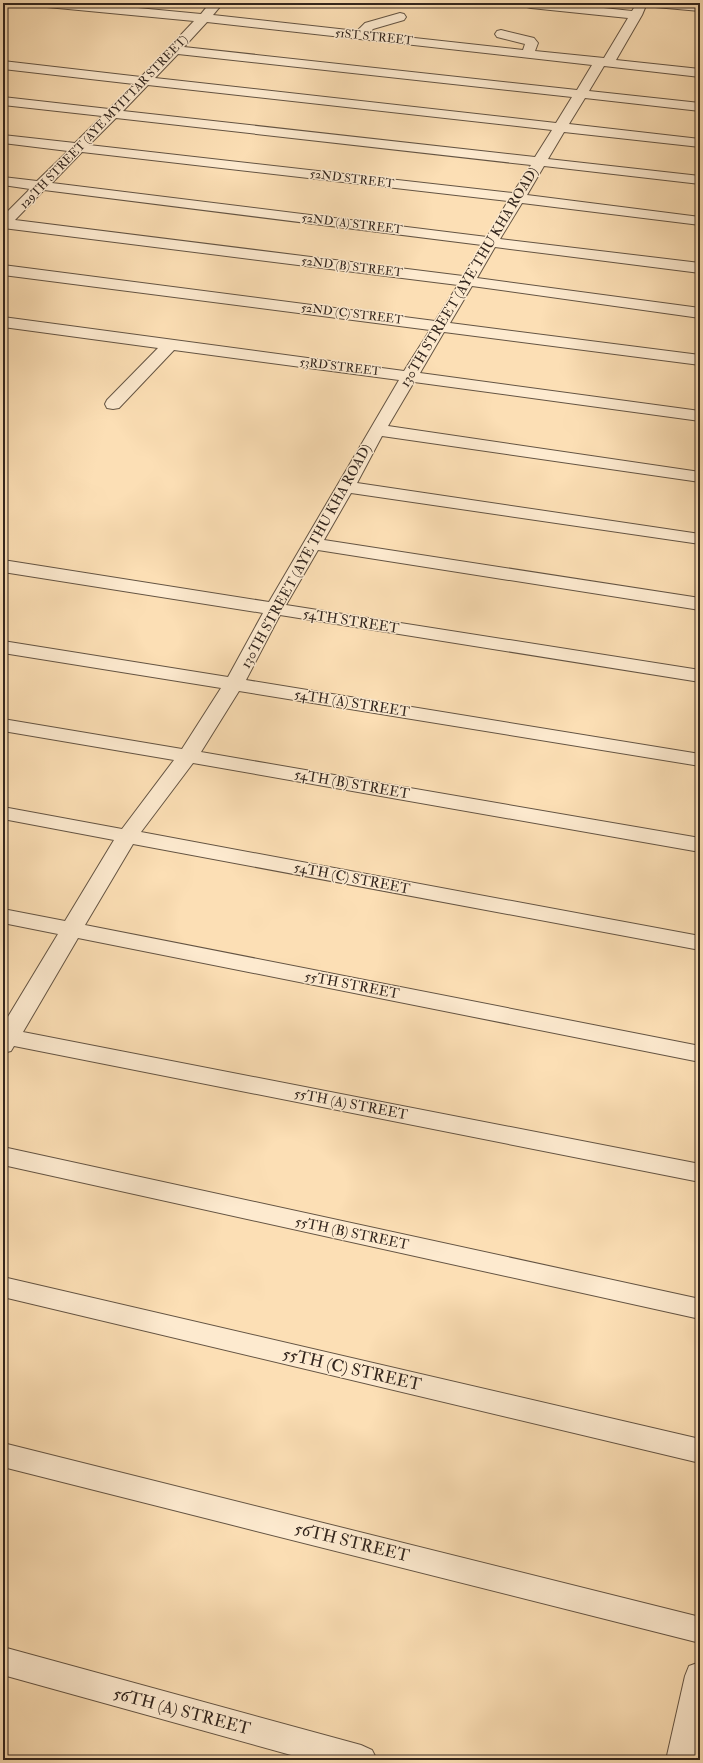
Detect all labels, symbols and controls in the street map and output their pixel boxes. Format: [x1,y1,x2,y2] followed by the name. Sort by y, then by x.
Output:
[334,25,414,49] street label: 51ST STREET
[17,32,191,212] street label: 129TH STREET (AYE MYITTAR STREET)
[396,164,542,390] street label: 130TH STREET (AYE THU KHA ROAD)
[309,166,395,192] street label: 52ND STREET
[301,210,403,238] street label: 52ND (A) STREET
[301,253,403,281] street label: 52ND (B) STREET
[300,300,404,328] street label: 52ND (C) STREET
[299,355,381,379] street label: 53RD STREET
[237,441,375,671] street label: 130TH STREET (AYE THU KHA ROAD)
[302,605,401,637] street label: 54TH STREET
[293,686,411,721] street label: 54TH (A) STREET
[293,765,412,803] street label: 54TH (B) STREET
[293,858,412,898] street label: 54TH (C) STREET
[303,968,401,1003] street label: 55TH STREET
[293,1085,410,1123] street label: 55TH (A) STREET
[294,1213,411,1253] street label: 55TH (B) STREET
[281,1343,424,1395] street label: 55TH (C) STREET
[292,1518,412,1566] street label: 56TH STREET
[111,1683,253,1739] street label: 56TH (A) STREET

